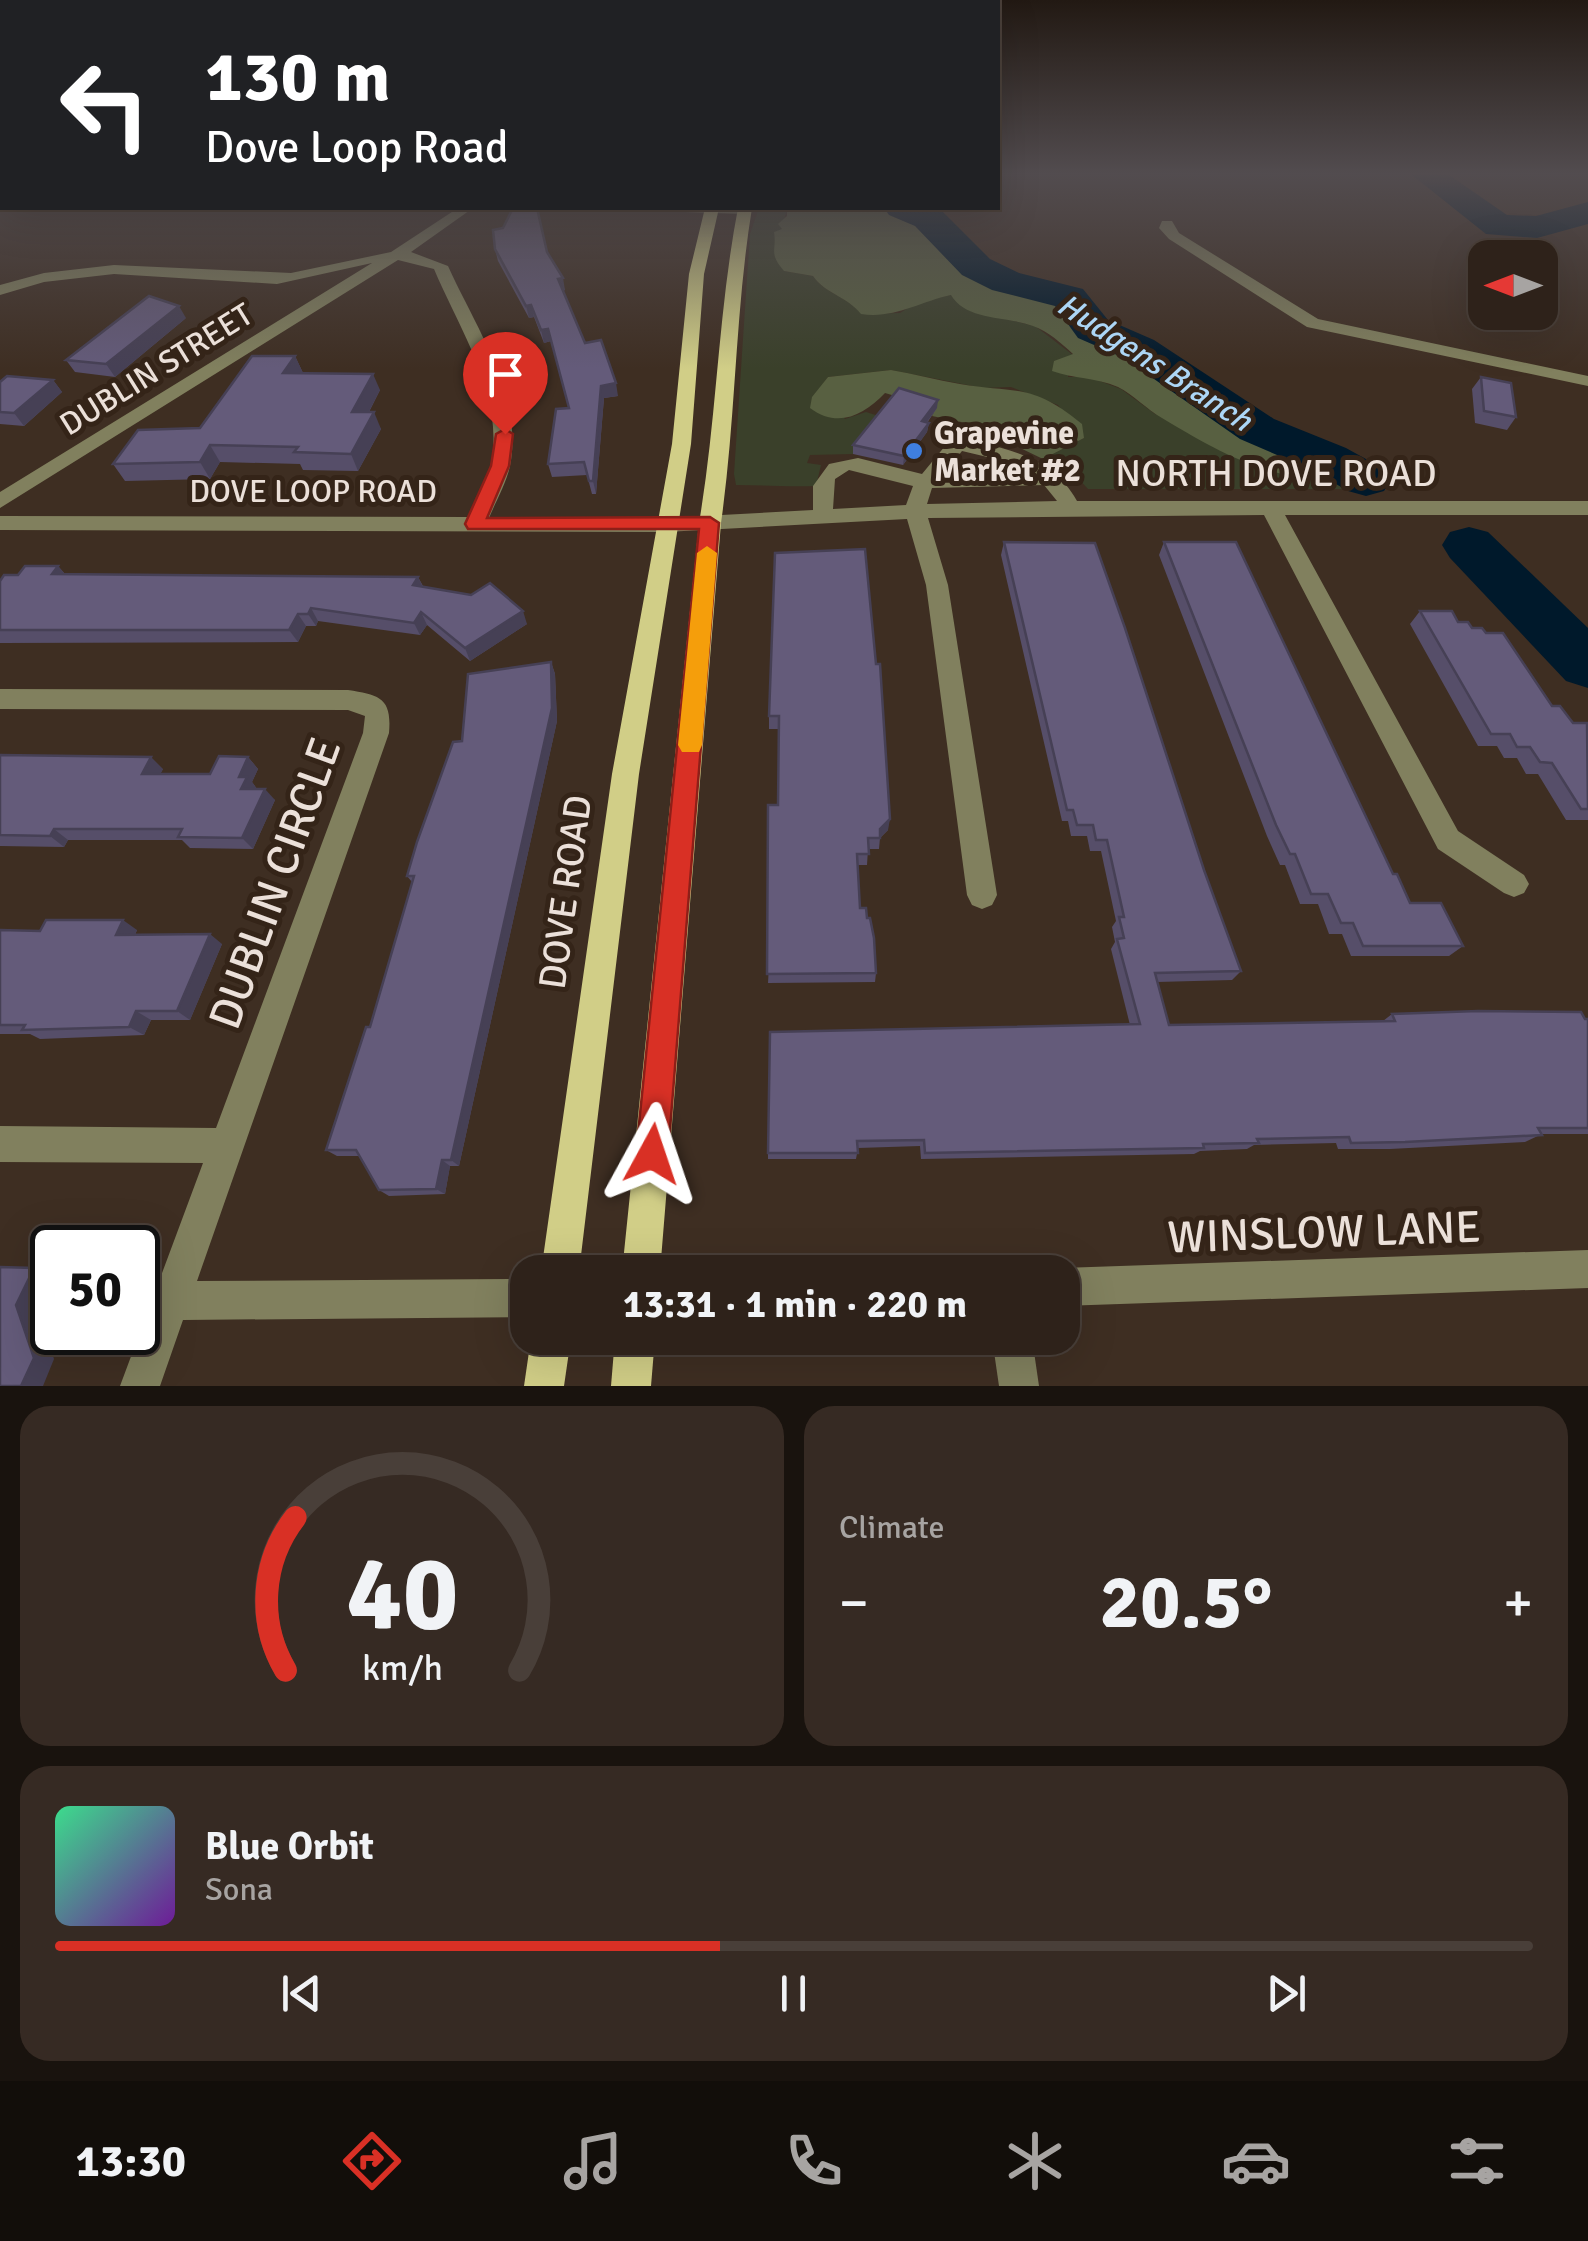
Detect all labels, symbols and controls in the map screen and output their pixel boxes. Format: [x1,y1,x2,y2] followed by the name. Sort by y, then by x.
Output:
[205,34,390,120] text: 130 m
[40,40,170,170] icon: left
[205,120,509,175] text: Dove Loop Road
[1468,240,1558,330] north arrow
[1468,240,1558,330] map controls
[1050,285,1261,441] water label: Hudgens Branch
[53,294,260,444] street label: DUBLIN STREET
[463,332,548,435] pin
[478,347,533,402] icon: arrive
[934,414,1081,490] place label: Grapevine Market #2
[903,440,925,462] marker: Grapevine Market #2
[1115,450,1437,497] street label: NORTH DOVE ROAD
[189,472,437,511] street label: DOVE LOOP ROAD
[197,731,354,1037] street label: DUBLIN CIRCLE
[529,792,602,992] street label: DOVE ROAD
[600,1102,704,1206] position arrow
[1166,1200,1482,1265] street label: WINSLOW LANE
[30,1225,160,1355] speed limit sign: 50
[623,1281,967,1328] text: 13:31 · 1 min · 220 m
[839,1508,945,1547] text: Climate
[346,1530,458,1658] text: 40
[1100,1556,1273,1649] text: 20.5°
[839,1569,869,1637] text: −
[1503,1569,1533,1637] text: +
[362,1646,442,1690] text: km/h
[205,1823,374,1870] text: Blue Orbit
[205,1870,273,1909] text: Sona
[274,1966,329,2021] icon: previous
[766,1966,821,2021] icon: pause
[1259,1966,1314,2021] icon: next
[337,2126,407,2196] icon: directions
[558,2126,628,2196] icon: music
[779,2126,849,2196] icon: phone
[1000,2126,1070,2196] icon: climate
[1221,2126,1291,2196] icon: car
[1442,2126,1512,2196] icon: filters
[76,2134,186,2189] text: 13:30

